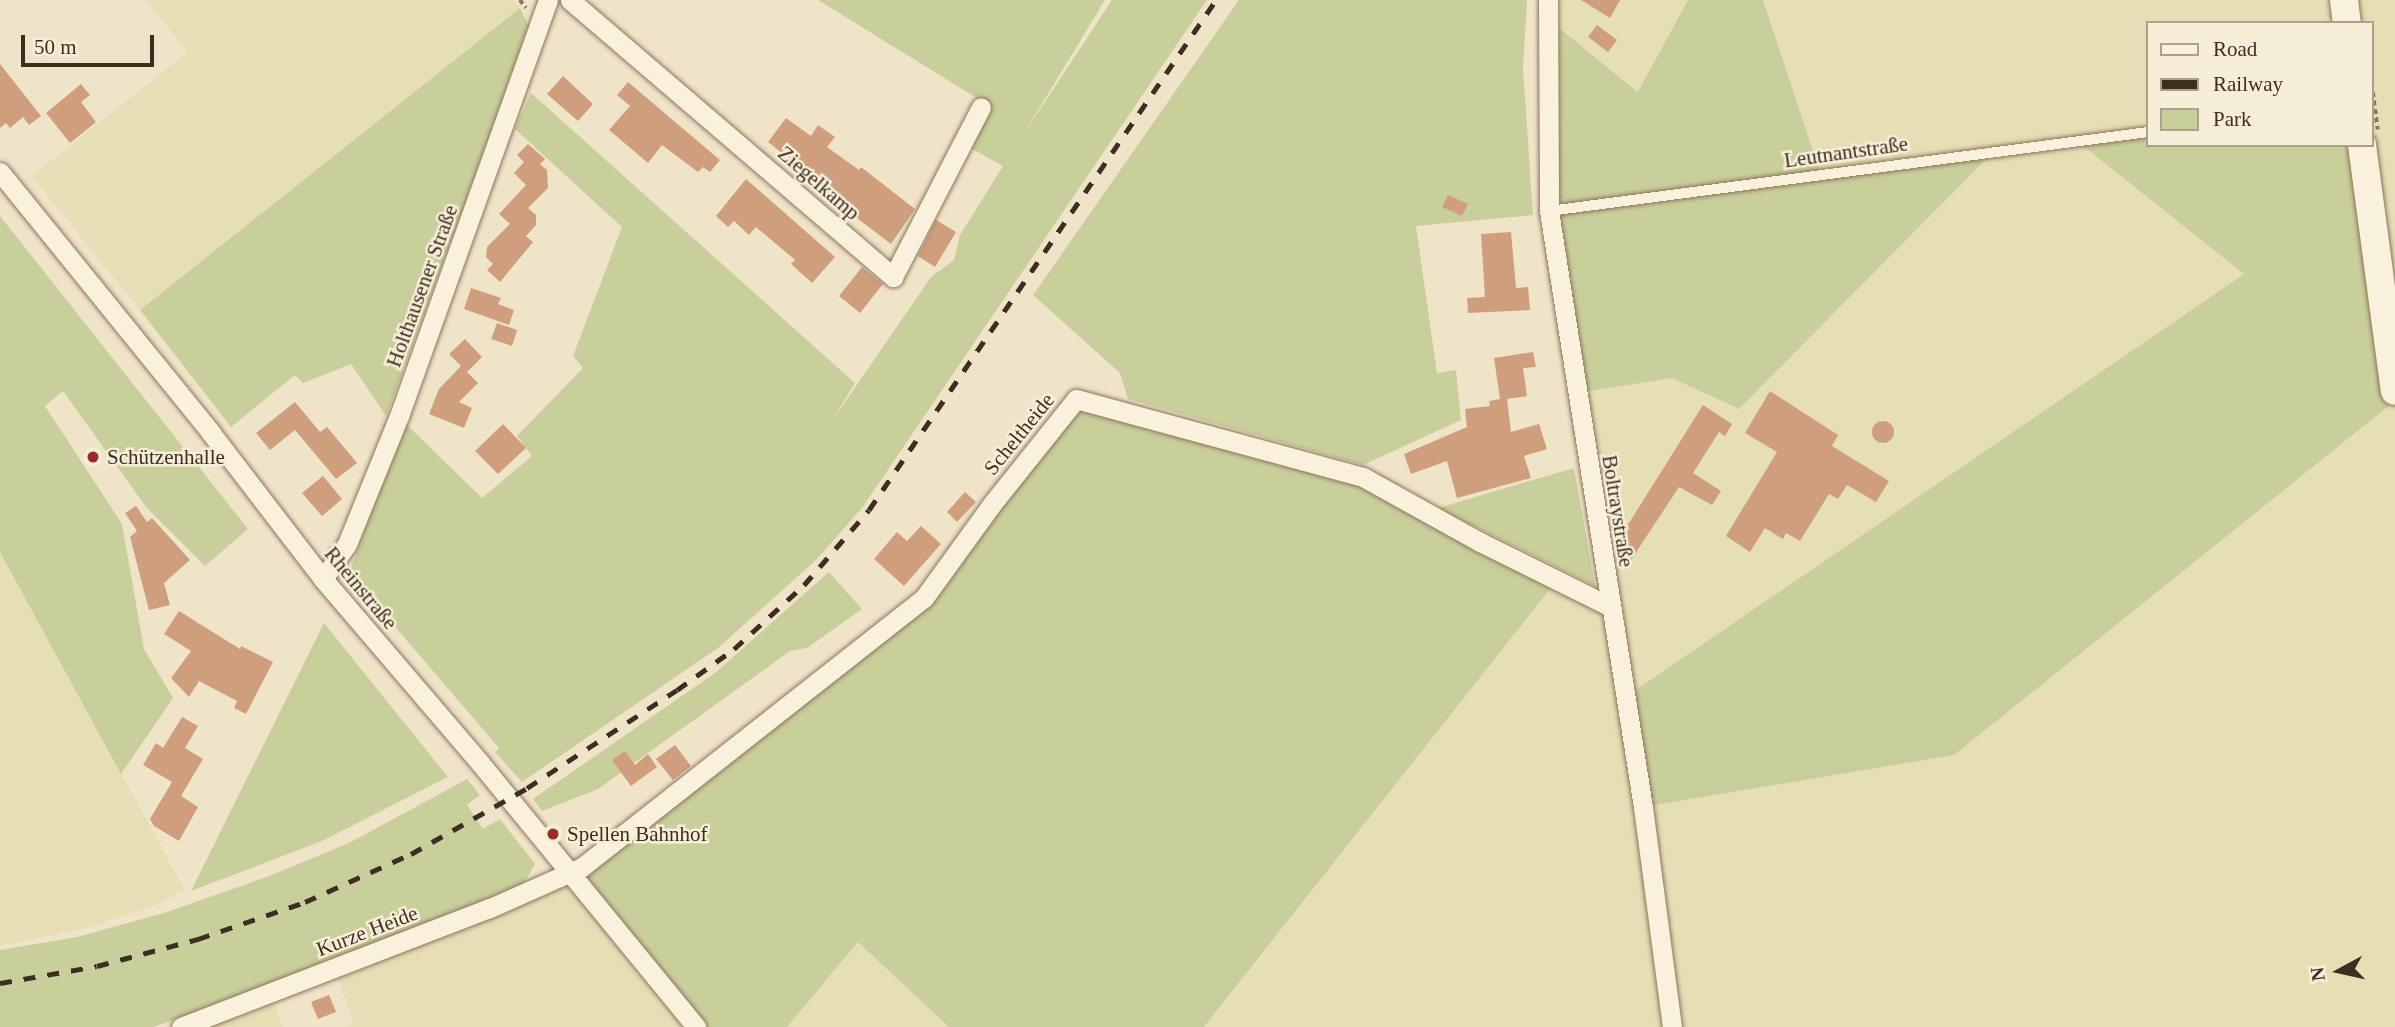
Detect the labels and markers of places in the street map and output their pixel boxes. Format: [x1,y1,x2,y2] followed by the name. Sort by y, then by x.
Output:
[107,444,225,470] place label: Schützenhalle
[85,449,101,465] marker: Schützenhalle
[567,821,708,847] place label: Spellen Bahnhof
[545,826,561,842] marker: Spellen Bahnhof

